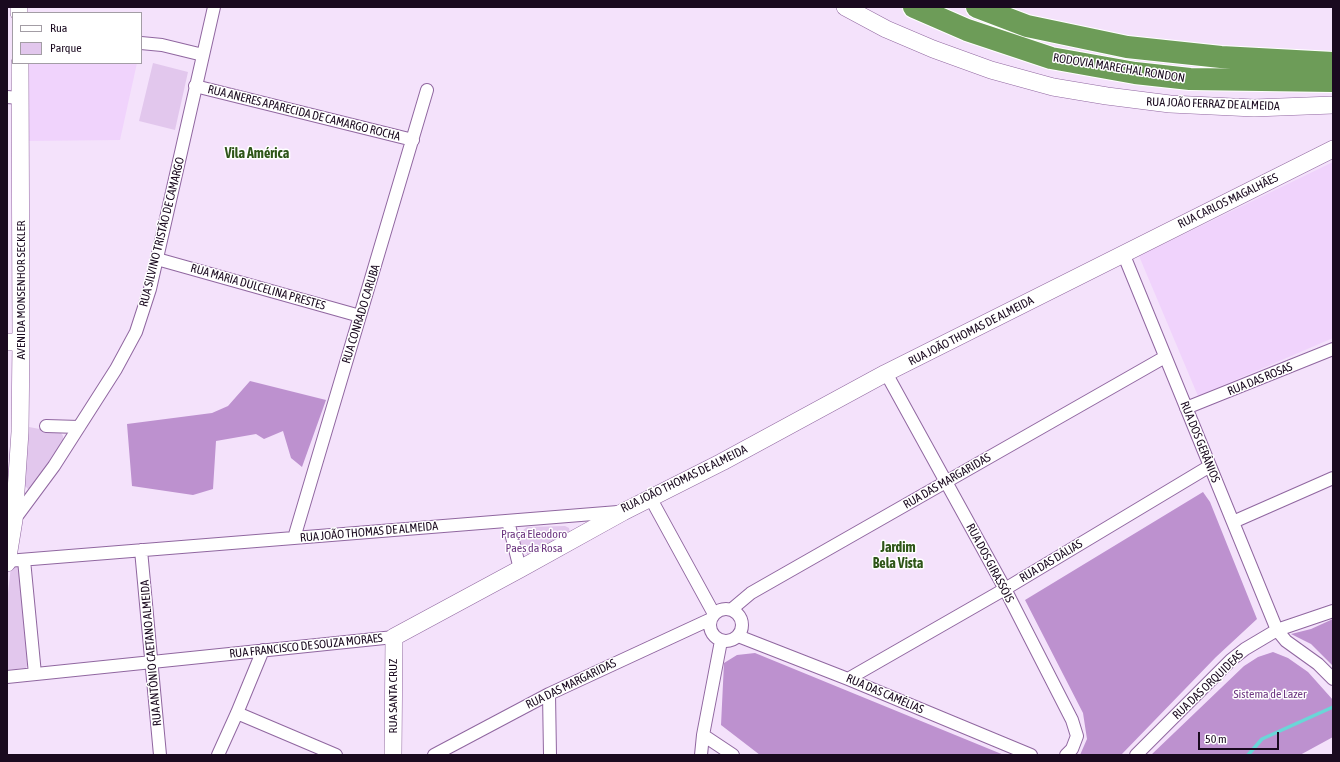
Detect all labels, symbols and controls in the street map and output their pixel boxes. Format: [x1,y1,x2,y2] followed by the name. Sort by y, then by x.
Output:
[12,12,142,64] legend
[50,21,67,35] text: Rua
[50,41,82,55] text: Parque
[1052,50,1186,86] street label: RODOVIA MARECHAL RONDON
[206,82,402,144] street label: RUA ANERES APARECIDA DE CAMARGO ROCHA
[1146,94,1280,114] street label: RUA JOÃO FERRAZ DE ALMEIDA
[225,146,289,162] district label: Vila América
[136,156,188,308] street label: RUA SILVINO TRISTÃO DE CAMARGO
[1176,170,1280,232] street label: RUA CARLOS MAGALHÃES
[14,220,28,360] street label: AVENIDA MONSENHOR SECKLER
[189,261,327,313] street label: RUA MARIA DULCELINA PRESTES
[339,263,383,365] street label: RUA CONRADO CARUBA
[906,293,1036,369] street label: RUA JOÃO THOMAS DE ALMEIDA
[1225,359,1295,399] street label: RUA DAS ROSAS
[1177,399,1223,485] street label: RUA DOS GERÂNIOS
[619,442,749,516] street label: RUA JOÃO THOMAS DE ALMEIDA
[901,450,993,512] street label: RUA DAS MARGARIDAS
[299,519,439,545] street label: RUA JOÃO THOMAS DE ALMEIDA
[963,521,1017,605] street label: RUA DOS GIRASSÓIS
[501,527,567,555] park label: Praça Eleodoro Paes da Rosa
[1017,537,1085,585] street label: RUA DAS DÁLIAS
[873,540,923,572] district label: Jardim Bela Vista
[137,579,165,727] street label: RUA ANTÔNIO CAETANO ALMEIDA
[229,631,383,661] street label: RUA FRANCISCO DE SOUZA MORAES
[1170,648,1246,722] street label: RUA DAS ORQUIDEAS
[524,656,618,712] street label: RUA DAS MARGARIDAS
[386,659,400,733] street label: RUA SANTA CRUZ
[844,671,926,717] street label: RUA DAS CAMÉLIAS
[1234,687,1306,701] park label: Sistema de Lazer
[1200,724,1281,750] scale bar
[1205,732,1227,746] text: 50 m

